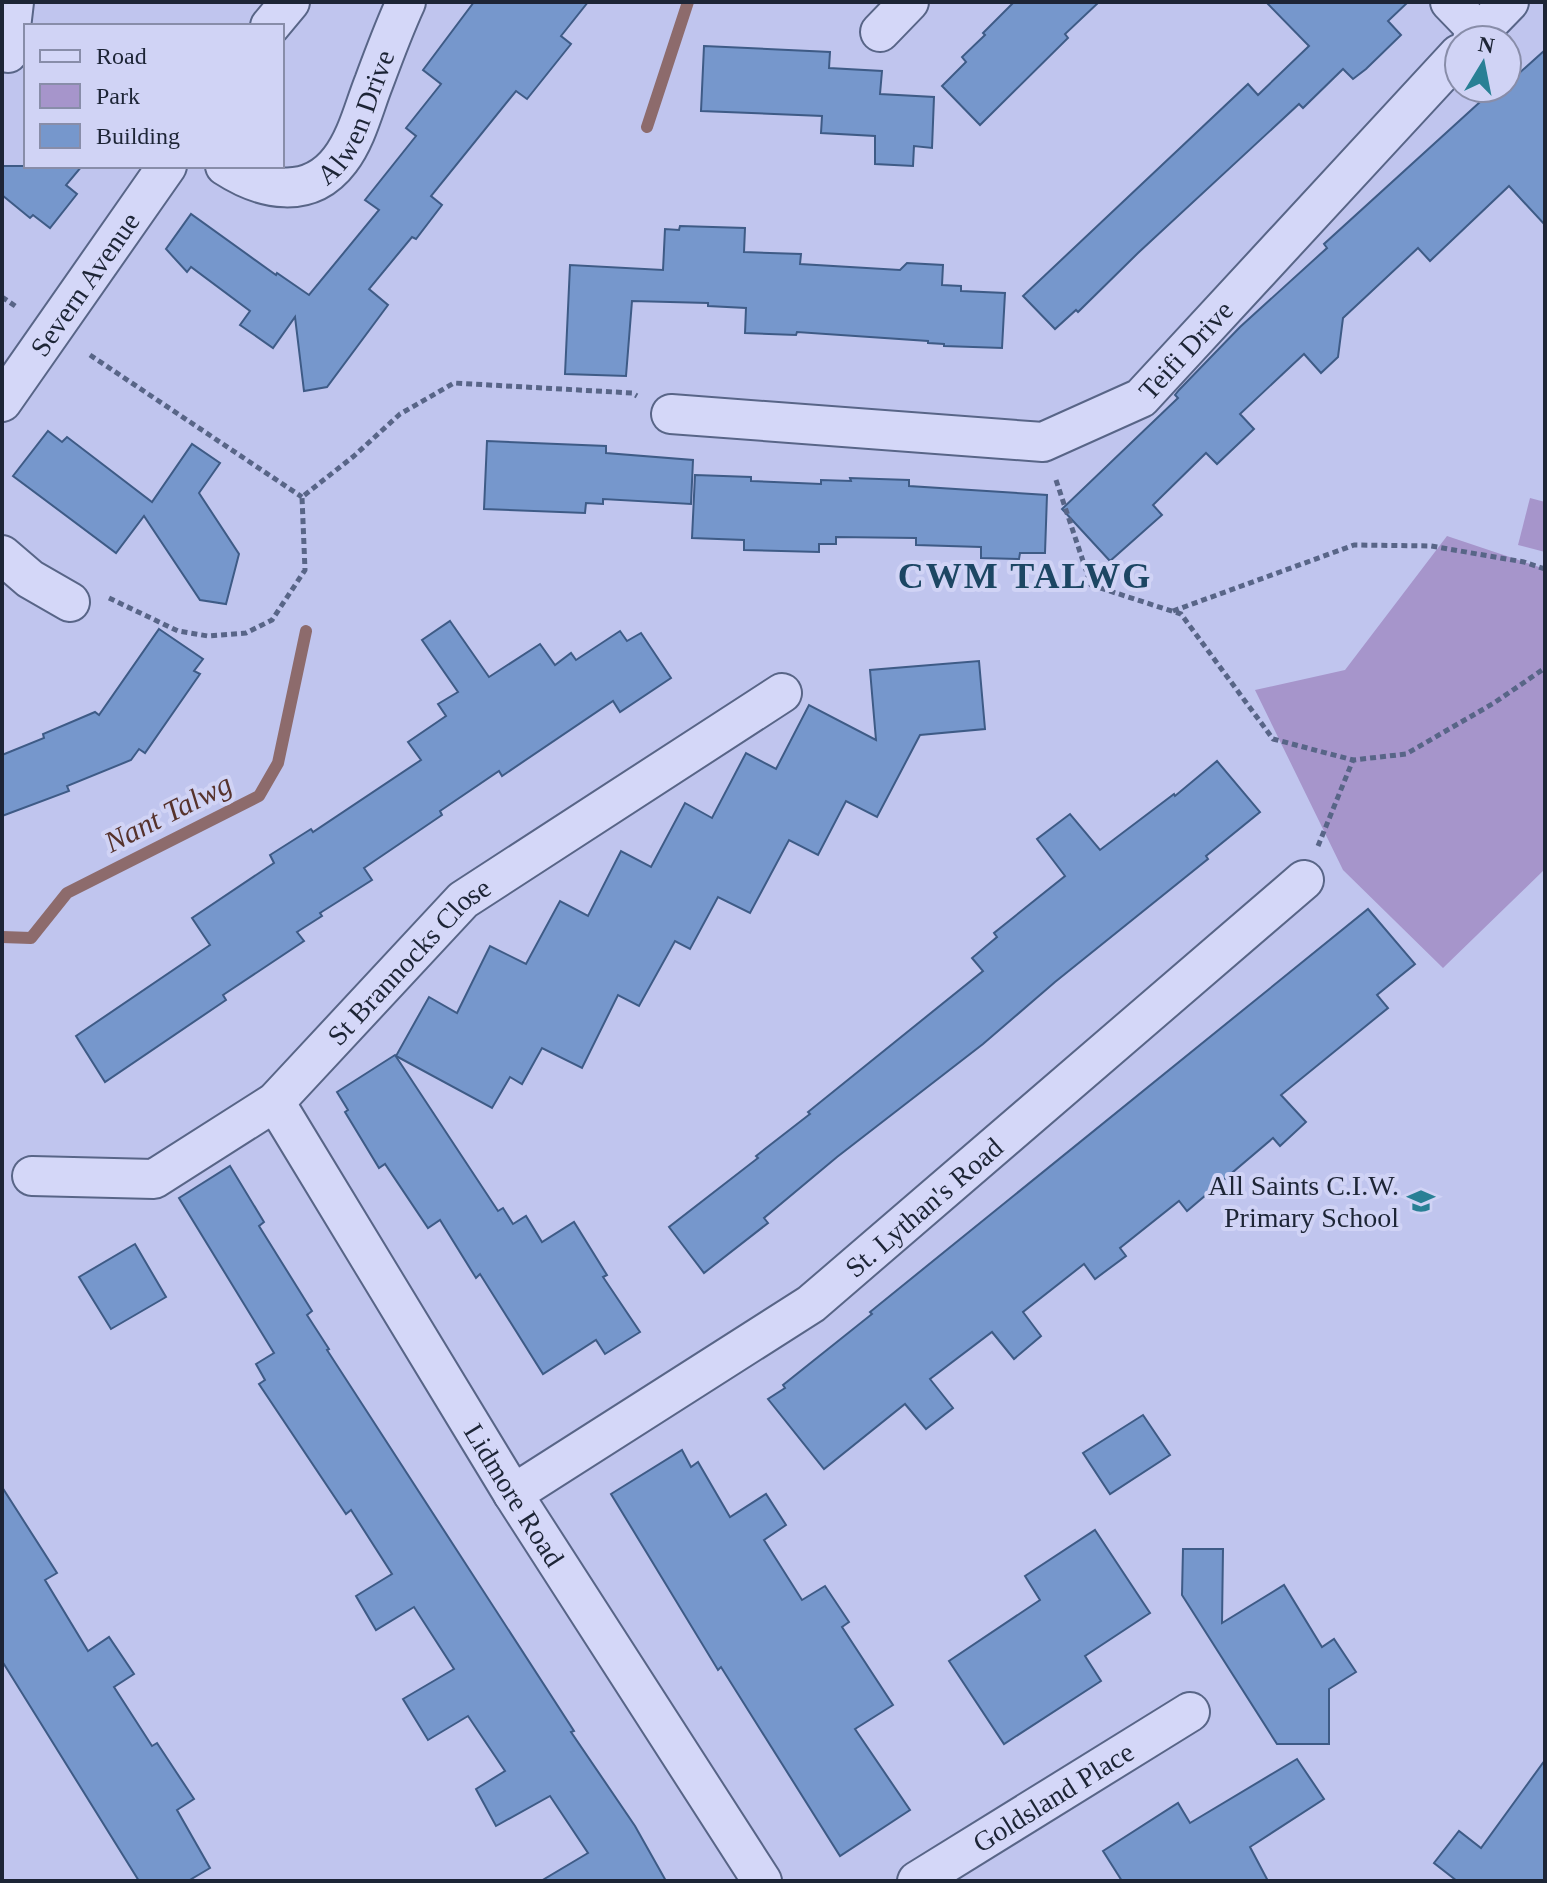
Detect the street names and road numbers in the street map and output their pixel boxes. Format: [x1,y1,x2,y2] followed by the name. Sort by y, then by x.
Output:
[311,46,400,191] street label: Alwen Drive
[24,206,146,362] street label: Severn Avenue
[1133,294,1239,406] street label: Teifi Drive
[321,872,496,1051] street label: St Brannocks Close
[839,1131,1009,1284] street label: St. Lythan's Road
[458,1418,570,1572] street label: Lidmore Road
[967,1736,1139,1858] street label: Goldsland Place

